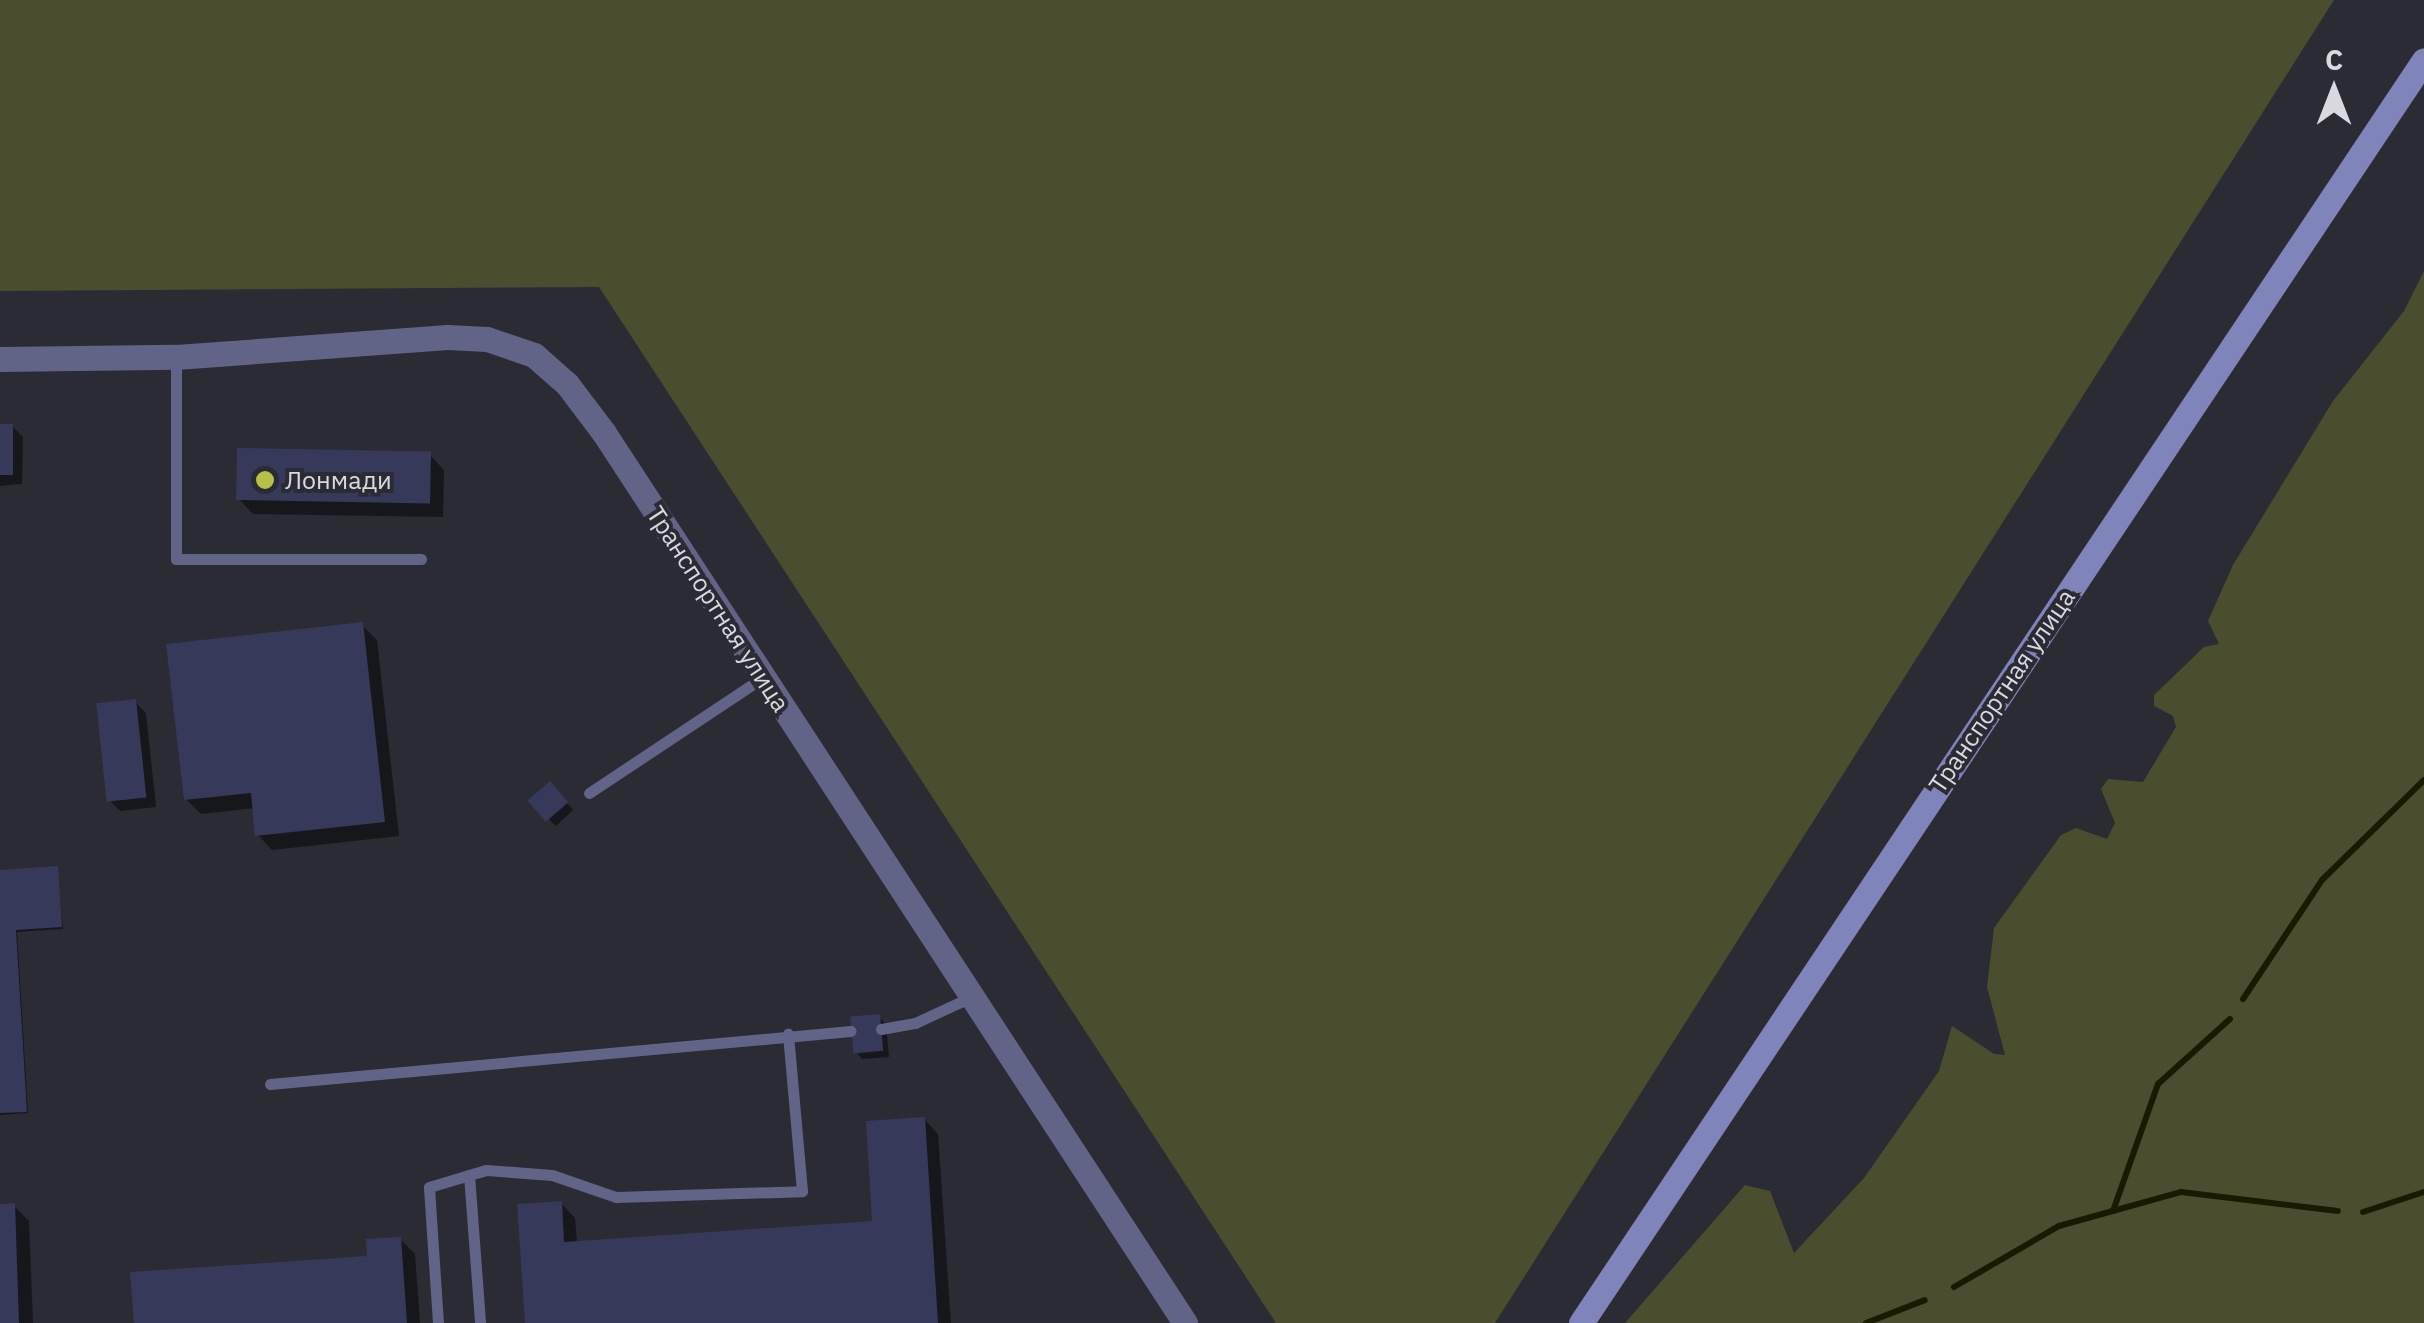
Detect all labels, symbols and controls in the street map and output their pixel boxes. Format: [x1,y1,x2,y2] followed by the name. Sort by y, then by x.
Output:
[2284,40,2384,140] north arrow
[2325,41,2343,78] text: С
[285,465,392,495] place label: Лонмади
[254,469,276,491] marker: Лонмади
[640,501,796,717] street label: Транспортная улица
[1923,583,2081,799] street label: Транспортная улица

